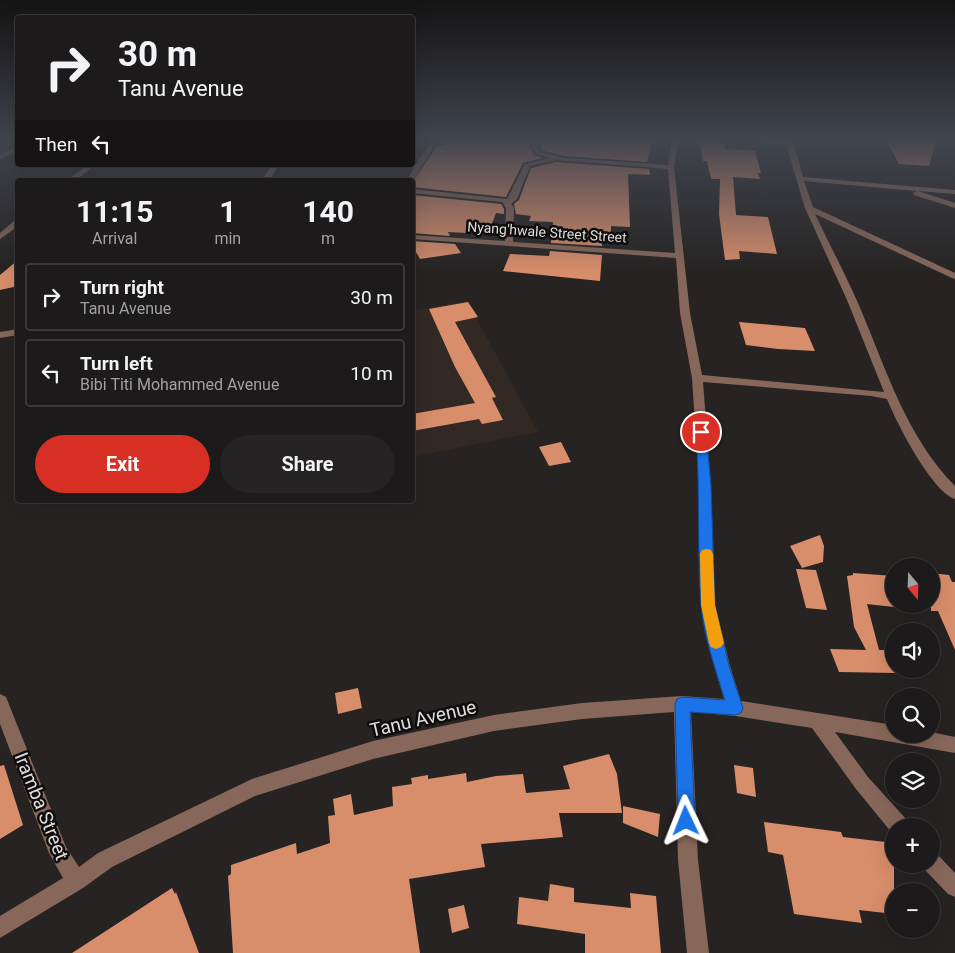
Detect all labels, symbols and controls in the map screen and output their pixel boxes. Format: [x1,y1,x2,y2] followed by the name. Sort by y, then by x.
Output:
[118,34,197,75] text: 30 m
[35,35,100,100] icon: right
[118,76,244,101] text: Tanu Avenue
[87,130,115,158] icon: left
[35,133,77,156] text: Then
[76,194,153,229] text: 11:15
[219,194,236,229] text: 1
[302,194,354,229] text: 140
[467,218,628,246] street label: Nyang'hwale Street Street
[92,229,137,248] text: Arrival
[214,229,241,248] text: min
[321,229,335,248] text: m
[80,276,164,299] text: Turn right
[37,283,65,311] icon: right
[350,286,393,309] text: 30 m
[80,299,171,318] text: Tanu Avenue
[80,352,153,375] text: Turn left
[37,359,65,387] icon: left
[350,362,393,385] text: 10 m
[80,375,279,394] text: Bibi Titi Mohammed Avenue
[680,411,722,453] pin
[687,418,715,446] icon: arrive
[35,435,210,493] button: Exit
[220,435,395,493] button: Share
[885,558,940,612] north arrow
[885,558,940,938] map controls
[885,623,940,678] button: sound
[885,688,940,743] button: search
[368,695,479,742] street label: Tanu Avenue
[10,749,74,863] street label: Iramba Street
[885,753,940,808] button: layers
[659,794,711,846] position arrow
[885,818,940,873] button: +
[885,883,940,938] button: −

